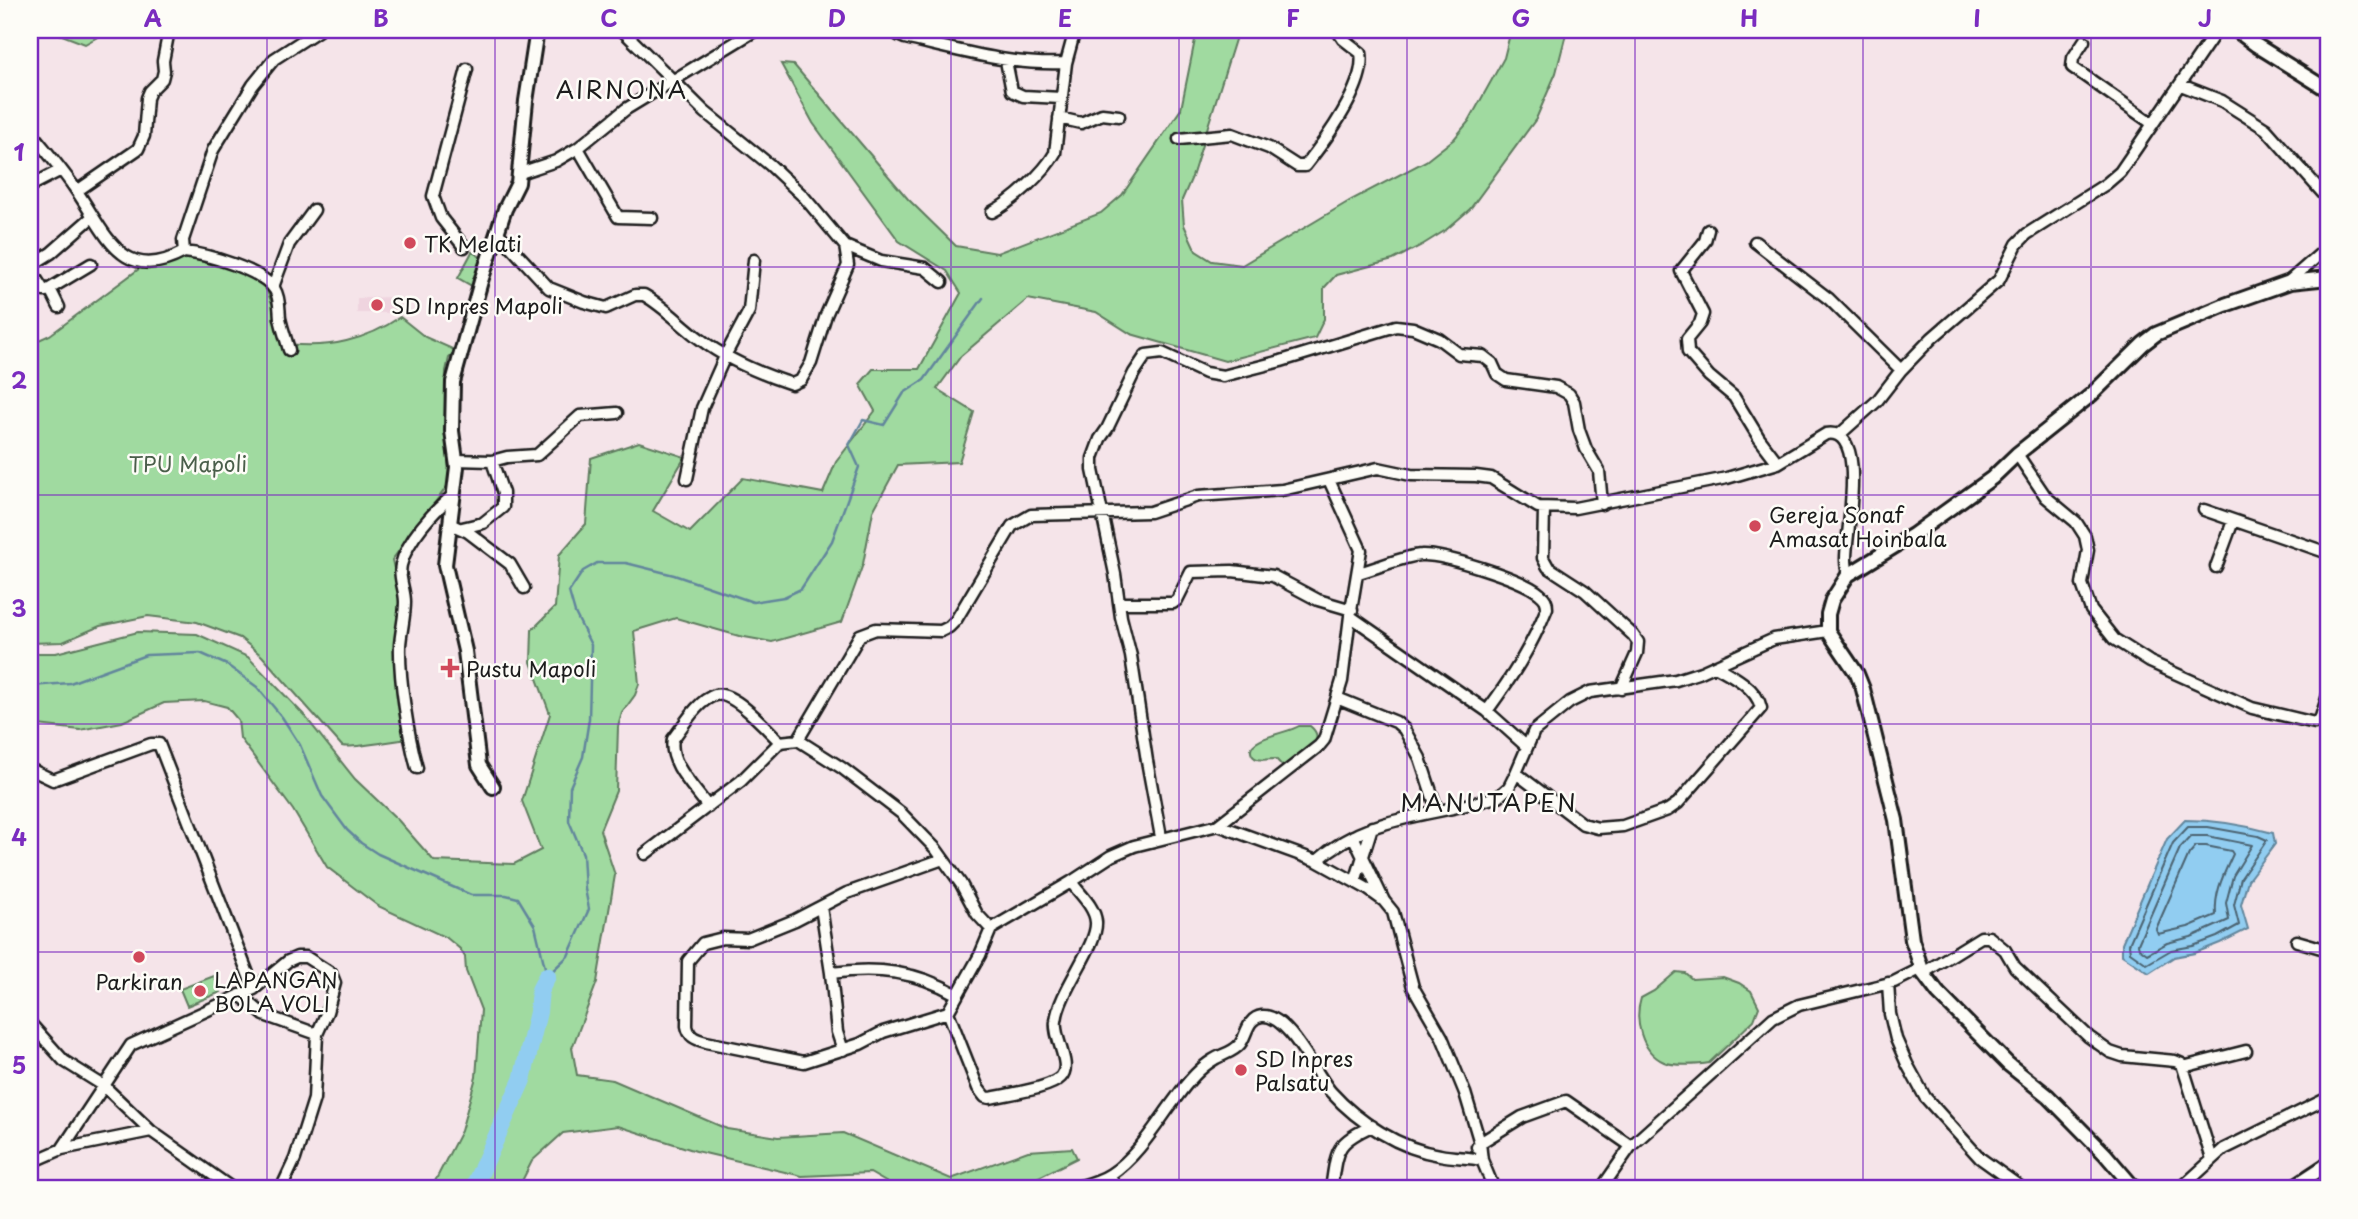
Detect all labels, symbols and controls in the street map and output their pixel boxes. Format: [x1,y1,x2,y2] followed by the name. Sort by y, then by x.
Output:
[144,0,162,35] text: A
[373,0,389,35] text: B
[600,0,618,35] text: C
[828,0,846,35] text: D
[1058,0,1072,35] text: E
[1286,0,1300,35] text: F
[1512,0,1530,35] text: G
[1740,0,1758,35] text: H
[1973,0,1981,35] text: I
[2198,0,2212,35] text: J
[556,71,688,107] district label: AIRNONA
[14,134,25,169] text: 1
[424,227,522,259] place label: TK Melati
[402,235,418,251] marker: TK Melati
[391,289,563,321] place label: SD Inpres Mapoli
[369,297,385,313] marker: SD Inpres Mapoli
[11,362,27,397] text: 2
[129,447,247,479] park label: TPU Mapoli
[1769,498,1947,554] place label: Gereja Sonaf Amasat Hoinbala
[1747,518,1763,534] marker: Gereja Sonaf Amasat Hoinbala
[11,590,27,625] text: 3
[466,652,596,684] place label: Pustu Mapoli
[440,658,460,678] marker: Pustu Mapoli
[1400,784,1578,820] district label: MANUTAPEN
[11,819,27,854] text: 4
[131,949,147,965] marker: Parkiran
[214,963,338,1019] place label: LAPANGAN BOLA VOLI
[95,965,183,997] place label: Parkiran
[192,983,208,999] marker: LAPANGAN BOLA VOLI
[1255,1042,1353,1098] place label: SD Inpres Palsatu
[12,1047,26,1082] text: 5
[1233,1062,1249,1078] marker: SD Inpres Palsatu

